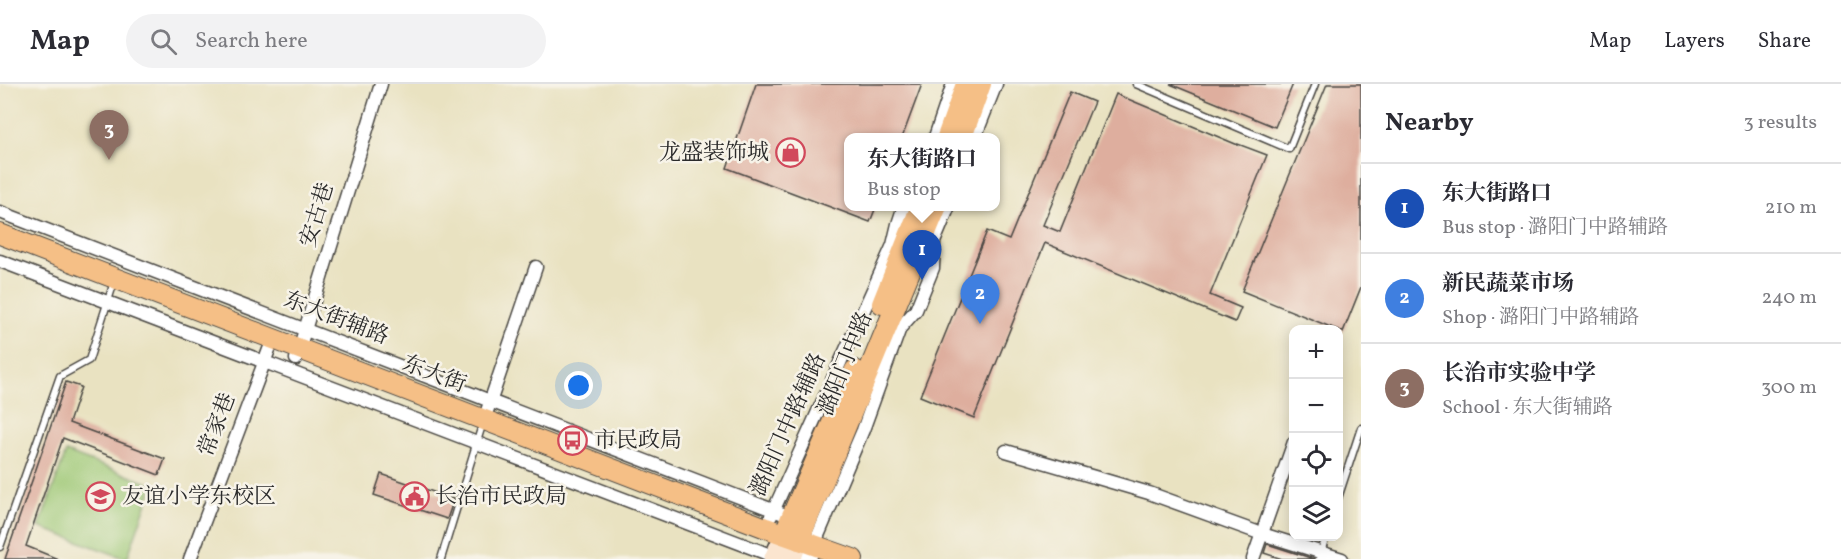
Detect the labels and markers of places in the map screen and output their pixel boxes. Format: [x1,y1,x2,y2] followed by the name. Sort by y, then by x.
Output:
[90,110,128,160] pin: 3
[774,137,806,169] shop icon: 龙盛装饰城
[659,138,769,169] place label: 龙盛装饰城
[902,230,942,280] pin: 1
[960,274,1000,324] pin: 2
[557,425,589,457] bus stop icon: 市民政局
[594,426,682,457] place label: 市民政局
[85,481,117,513] school or university icon: 友谊小学东校区
[398,481,430,513] public building icon: 长治市民政局
[122,482,276,513] place label: 友谊小学东校区
[435,482,567,513] place label: 长治市民政局

